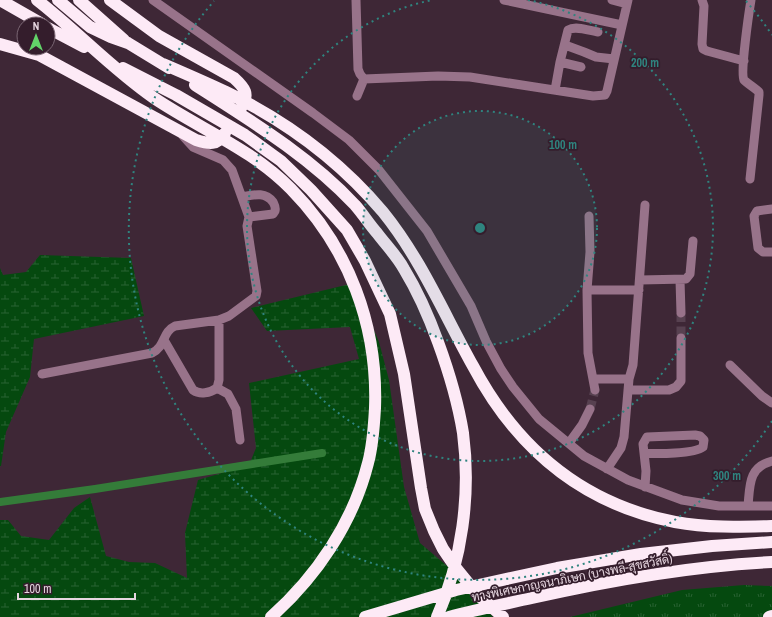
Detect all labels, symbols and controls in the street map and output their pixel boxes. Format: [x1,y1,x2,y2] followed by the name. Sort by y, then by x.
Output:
[16,16,56,56] north arrow
[33,19,39,33] text: N
[631,55,659,71] text: 200 m
[549,137,577,153] text: 100 m
[473,221,487,235] centre of rings
[713,468,741,484] text: 300 m
[470,547,674,606] street label: ทางพิเศษกาญจนาภิเษก (บางพลี-สุขสวัสดิ์)
[18,575,135,601] scale bar
[24,581,51,597] text: 100 m

